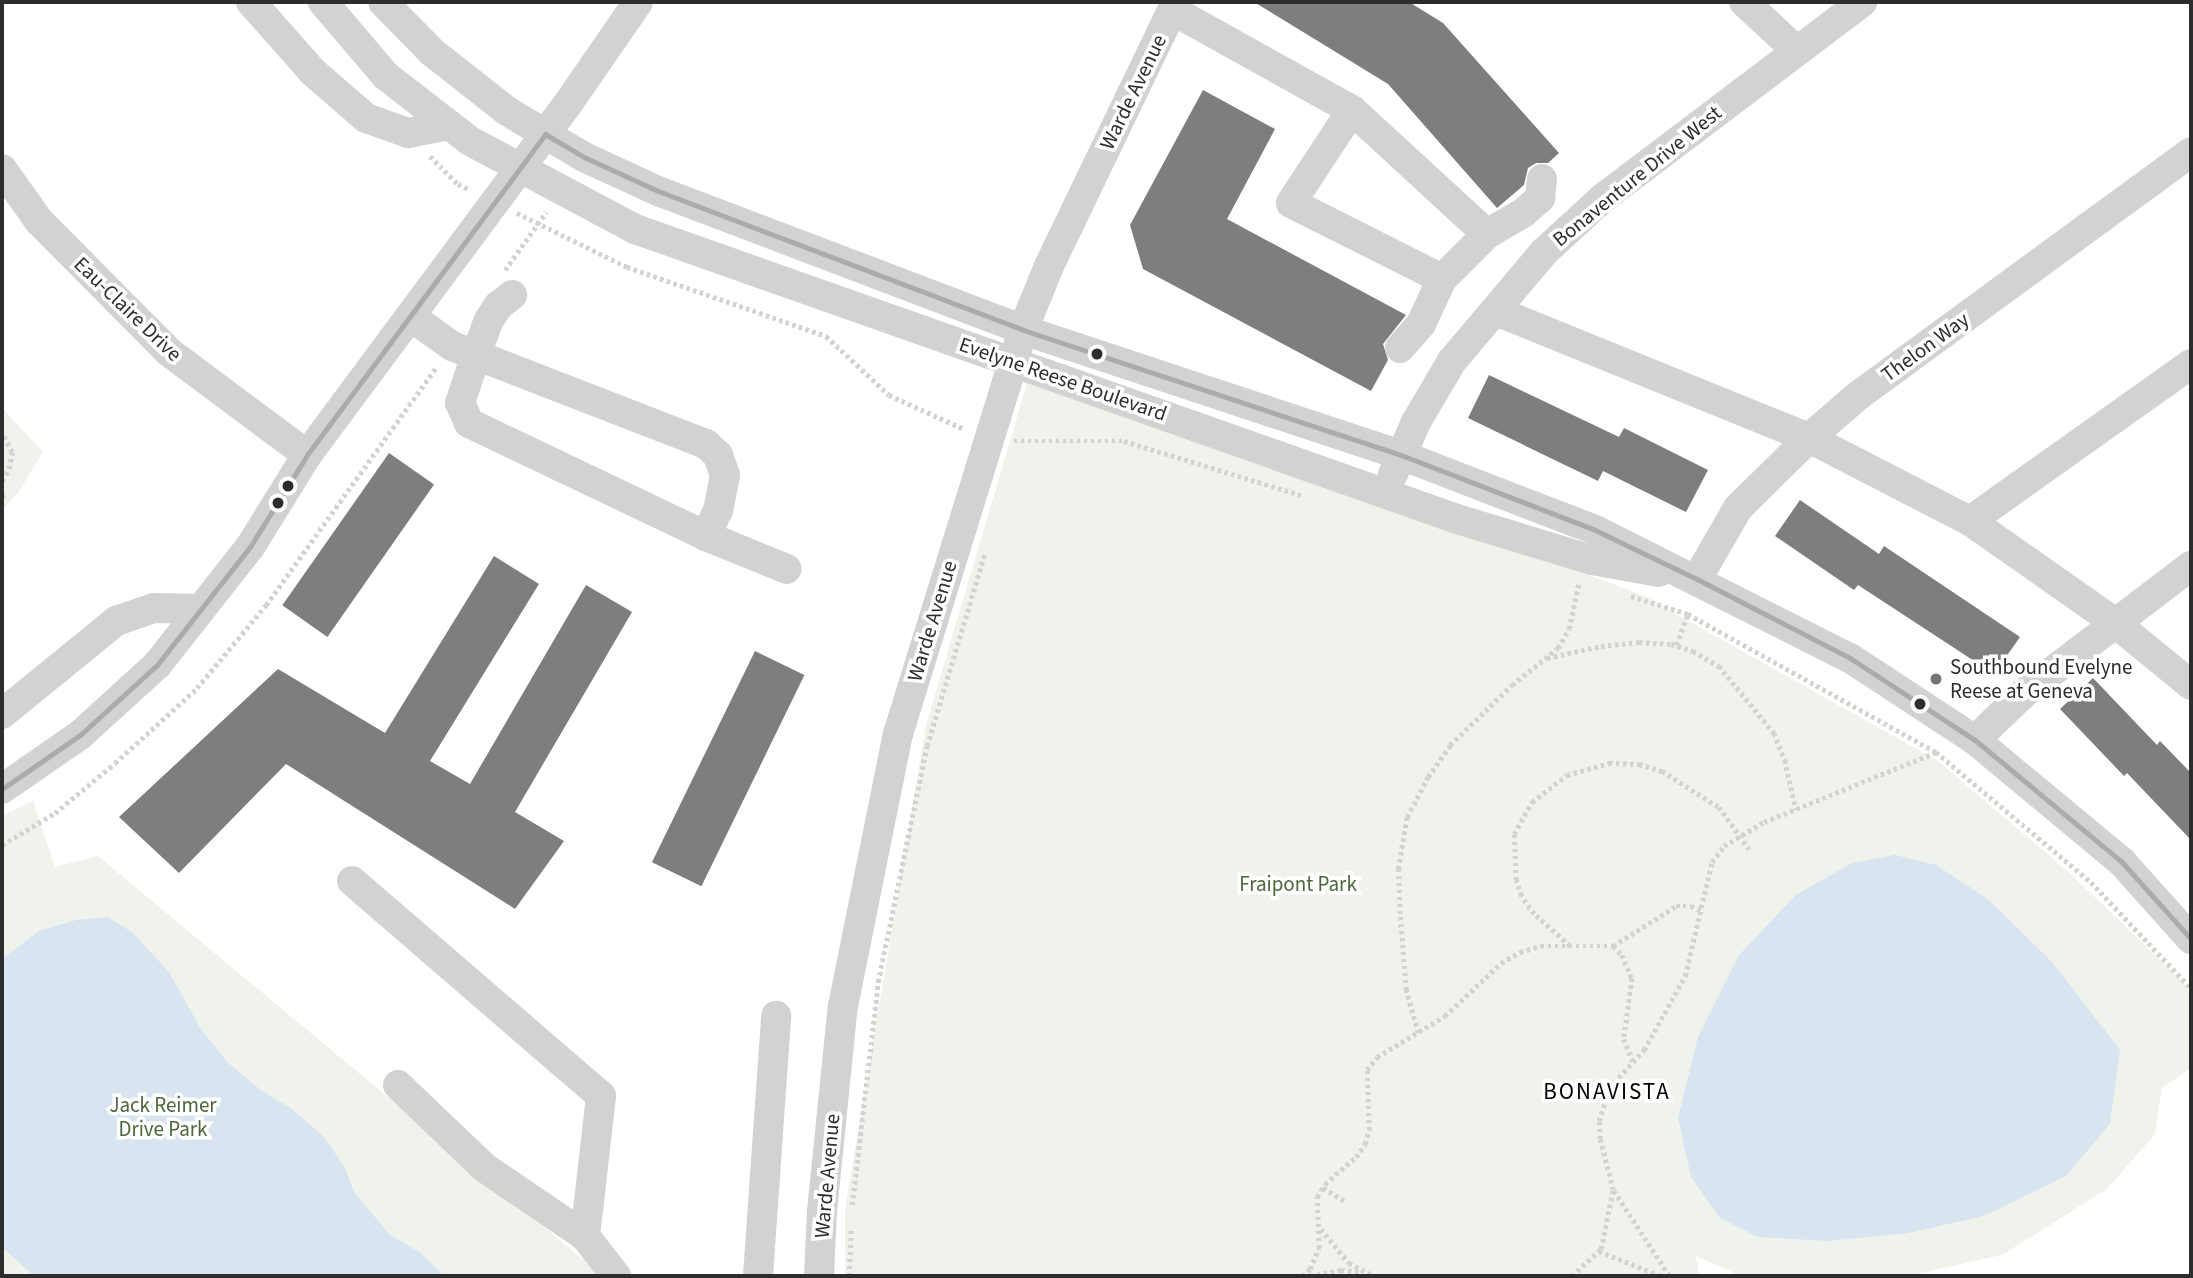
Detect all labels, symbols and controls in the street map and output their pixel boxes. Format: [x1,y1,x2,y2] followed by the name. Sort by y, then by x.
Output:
[1094,30,1172,154] street label: Warde Avenue
[1548,100,1726,252] street label: Bonaventure Drive West
[69,251,187,367] street label: Eau-Claire Drive
[1876,307,1974,387] street label: Thelon Way
[956,332,1170,426] street label: Evelyne Reese Boulevard
[1090,347,1104,361] unlabelled marker
[281,479,295,493] unlabelled marker
[271,496,285,510] unlabelled marker
[902,558,962,684] street label: Warde Avenue
[1950,654,2132,704] place label: Southbound Evelyne Reese at Geneva
[1928,671,1944,687] marker: Southbound Evelyne Reese at Geneva
[1913,697,1927,711] unlabelled marker
[1239,871,1357,897] park label: Fraipont Park
[1544,1078,1670,1106] district label: BONAVISTA
[109,1092,217,1142] park label: Jack Reimer Drive Park
[809,1113,845,1239] street label: Warde Avenue

